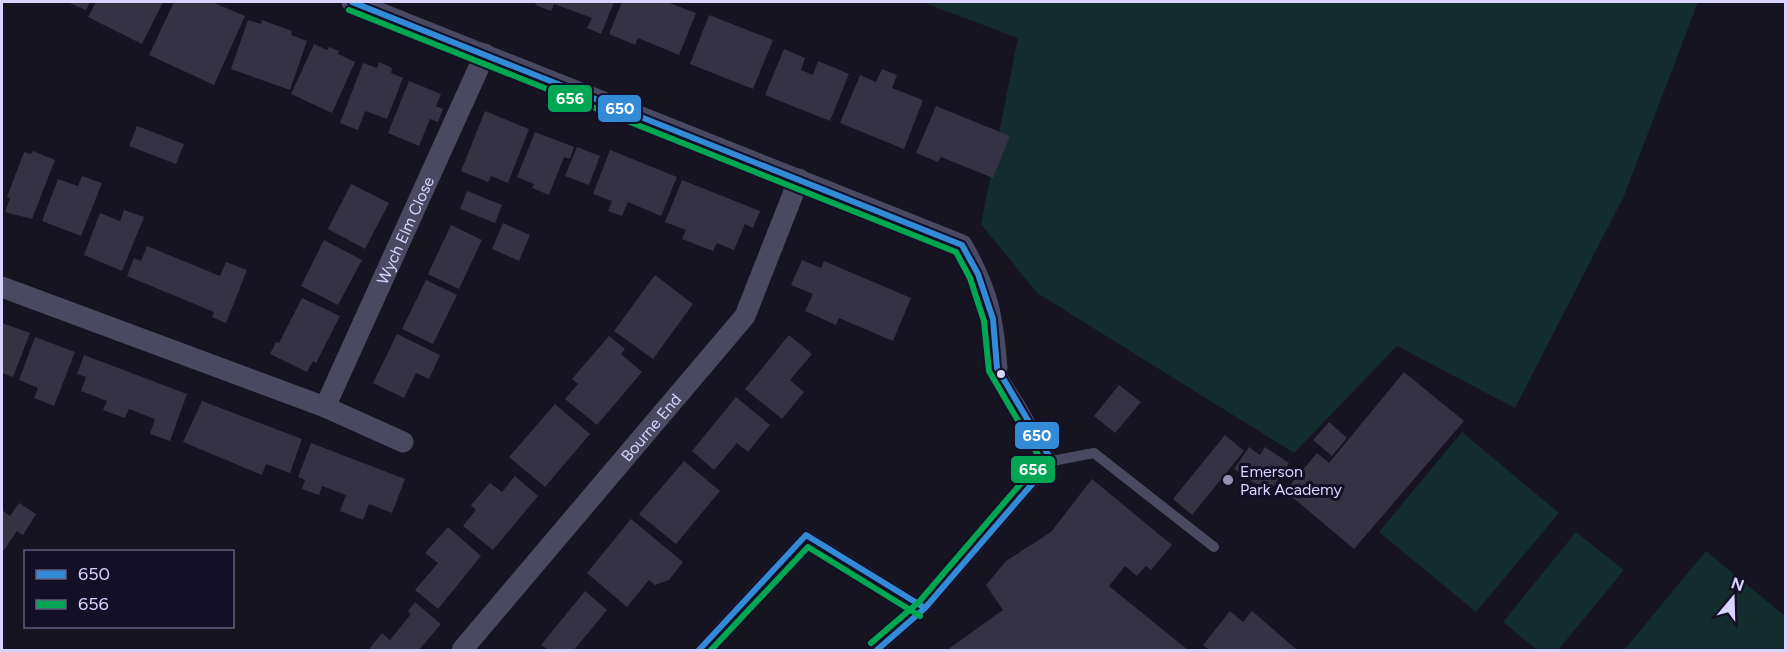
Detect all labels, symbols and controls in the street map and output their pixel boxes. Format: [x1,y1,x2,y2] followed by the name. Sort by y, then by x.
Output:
[547,84,593,113] line badge: 656
[556,89,584,108] text: 656
[597,94,642,123] line badge: 650
[606,99,634,118] text: 650
[373,173,438,287] street label: Wych Elm Close
[995,368,1007,380] unlabelled marker
[617,390,685,465] street label: Bourne End
[1014,421,1060,450] line badge: 650
[1023,426,1051,445] text: 650
[1010,455,1056,484] line badge: 656
[1019,460,1047,479] text: 656
[1240,462,1343,499] place label: Emerson Park Academy
[1221,473,1235,487] marker: Emerson Park Academy
[24,550,234,628] legend
[78,563,110,585] text: 650
[1703,568,1763,628] north arrow
[1729,573,1747,595] text: N
[78,593,109,615] text: 656

